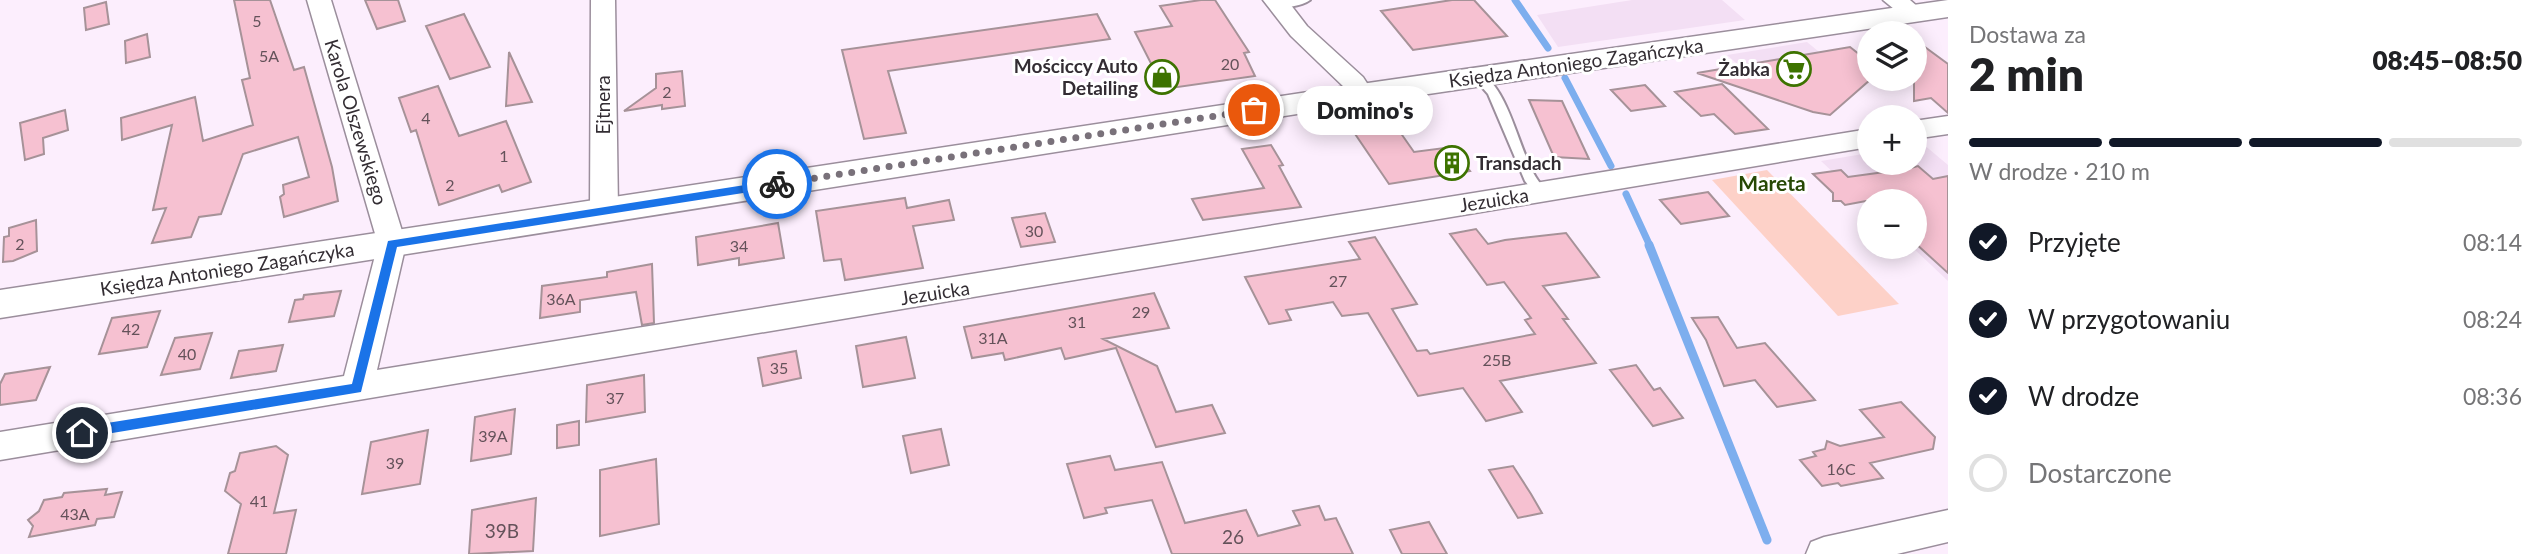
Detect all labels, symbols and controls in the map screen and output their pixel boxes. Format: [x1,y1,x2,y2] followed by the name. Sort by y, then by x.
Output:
[252,11,262,30] house number: 5
[1969,20,2086,48] text: Dostawa za
[1857,21,1927,259] map controls
[1857,21,1927,91] button: layers
[1447,33,1705,92] street label: Księdza Antoniego Zagańczyka
[320,36,393,207] street label: Karola Olszewskiego
[2372,44,2522,76] text: 08:45–08:50
[259,46,279,65] house number: 5A
[1969,46,2084,101] text: 2 min
[1775,50,1813,88] supermarket icon: Żabka
[1014,54,1138,99] place label: Mościccy Auto Detailing
[1221,54,1239,73] house number: 20
[1718,57,1770,80] place label: Żabka
[1143,58,1181,96] shop icon: Mościccy Auto Detailing
[591,75,614,135] street label: Ejtnera
[1224,80,1284,140] pin
[662,82,672,101] house number: 2
[1296,86,1432,134] callout: Domino's
[1235,91,1273,129] icon: bag
[1316,96,1414,124] text: Domino's
[1857,105,1927,175] button: +
[421,108,431,127] house number: 4
[1433,144,1471,182] building icon: Transdach
[499,146,509,165] house number: 1
[742,149,812,219] courier
[1476,151,1561,174] place label: Transdach
[1969,157,2150,185] text: W drodze · 210 m
[758,165,796,203] icon: bike
[1738,170,1806,195] district label: Mareta
[445,175,455,194] house number: 2
[1458,183,1530,216] street label: Jezuicka
[1857,189,1927,259] button: −
[1025,221,1043,240] house number: 30
[1969,223,2007,261] icon: check
[2028,226,2121,258] text: Przyjęte
[2463,228,2522,256] text: 08:14
[15,234,25,253] house number: 2
[730,236,748,255] house number: 34
[98,237,356,300] street label: Księdza Antoniego Zagańczyka
[1329,271,1347,290] house number: 27
[899,276,971,309] street label: Jezuicka
[546,289,576,308] house number: 36A
[1969,300,2007,338] icon: check
[1132,302,1150,321] house number: 29
[2028,303,2230,335] text: W przygotowaniu
[2463,305,2522,333] text: 08:24
[1068,312,1086,331] house number: 31
[122,319,140,338] house number: 42
[978,328,1008,347] house number: 31A
[178,344,196,363] house number: 40
[1483,350,1511,369] house number: 25B
[770,358,788,377] house number: 35
[1969,377,2007,415] icon: check
[2028,380,2139,412] text: W drodze
[2463,382,2522,410] text: 08:36
[606,388,624,407] house number: 37
[52,403,112,463] pin
[63,414,101,452] icon: home
[478,426,508,445] house number: 39A
[386,453,404,472] house number: 39
[2028,457,2172,489] text: Dostarczone
[1826,459,1856,478] house number: 16C
[250,491,268,510] house number: 41
[60,504,90,523] house number: 43A
[485,519,519,542] house number: 39B
[1222,525,1244,548] house number: 26

